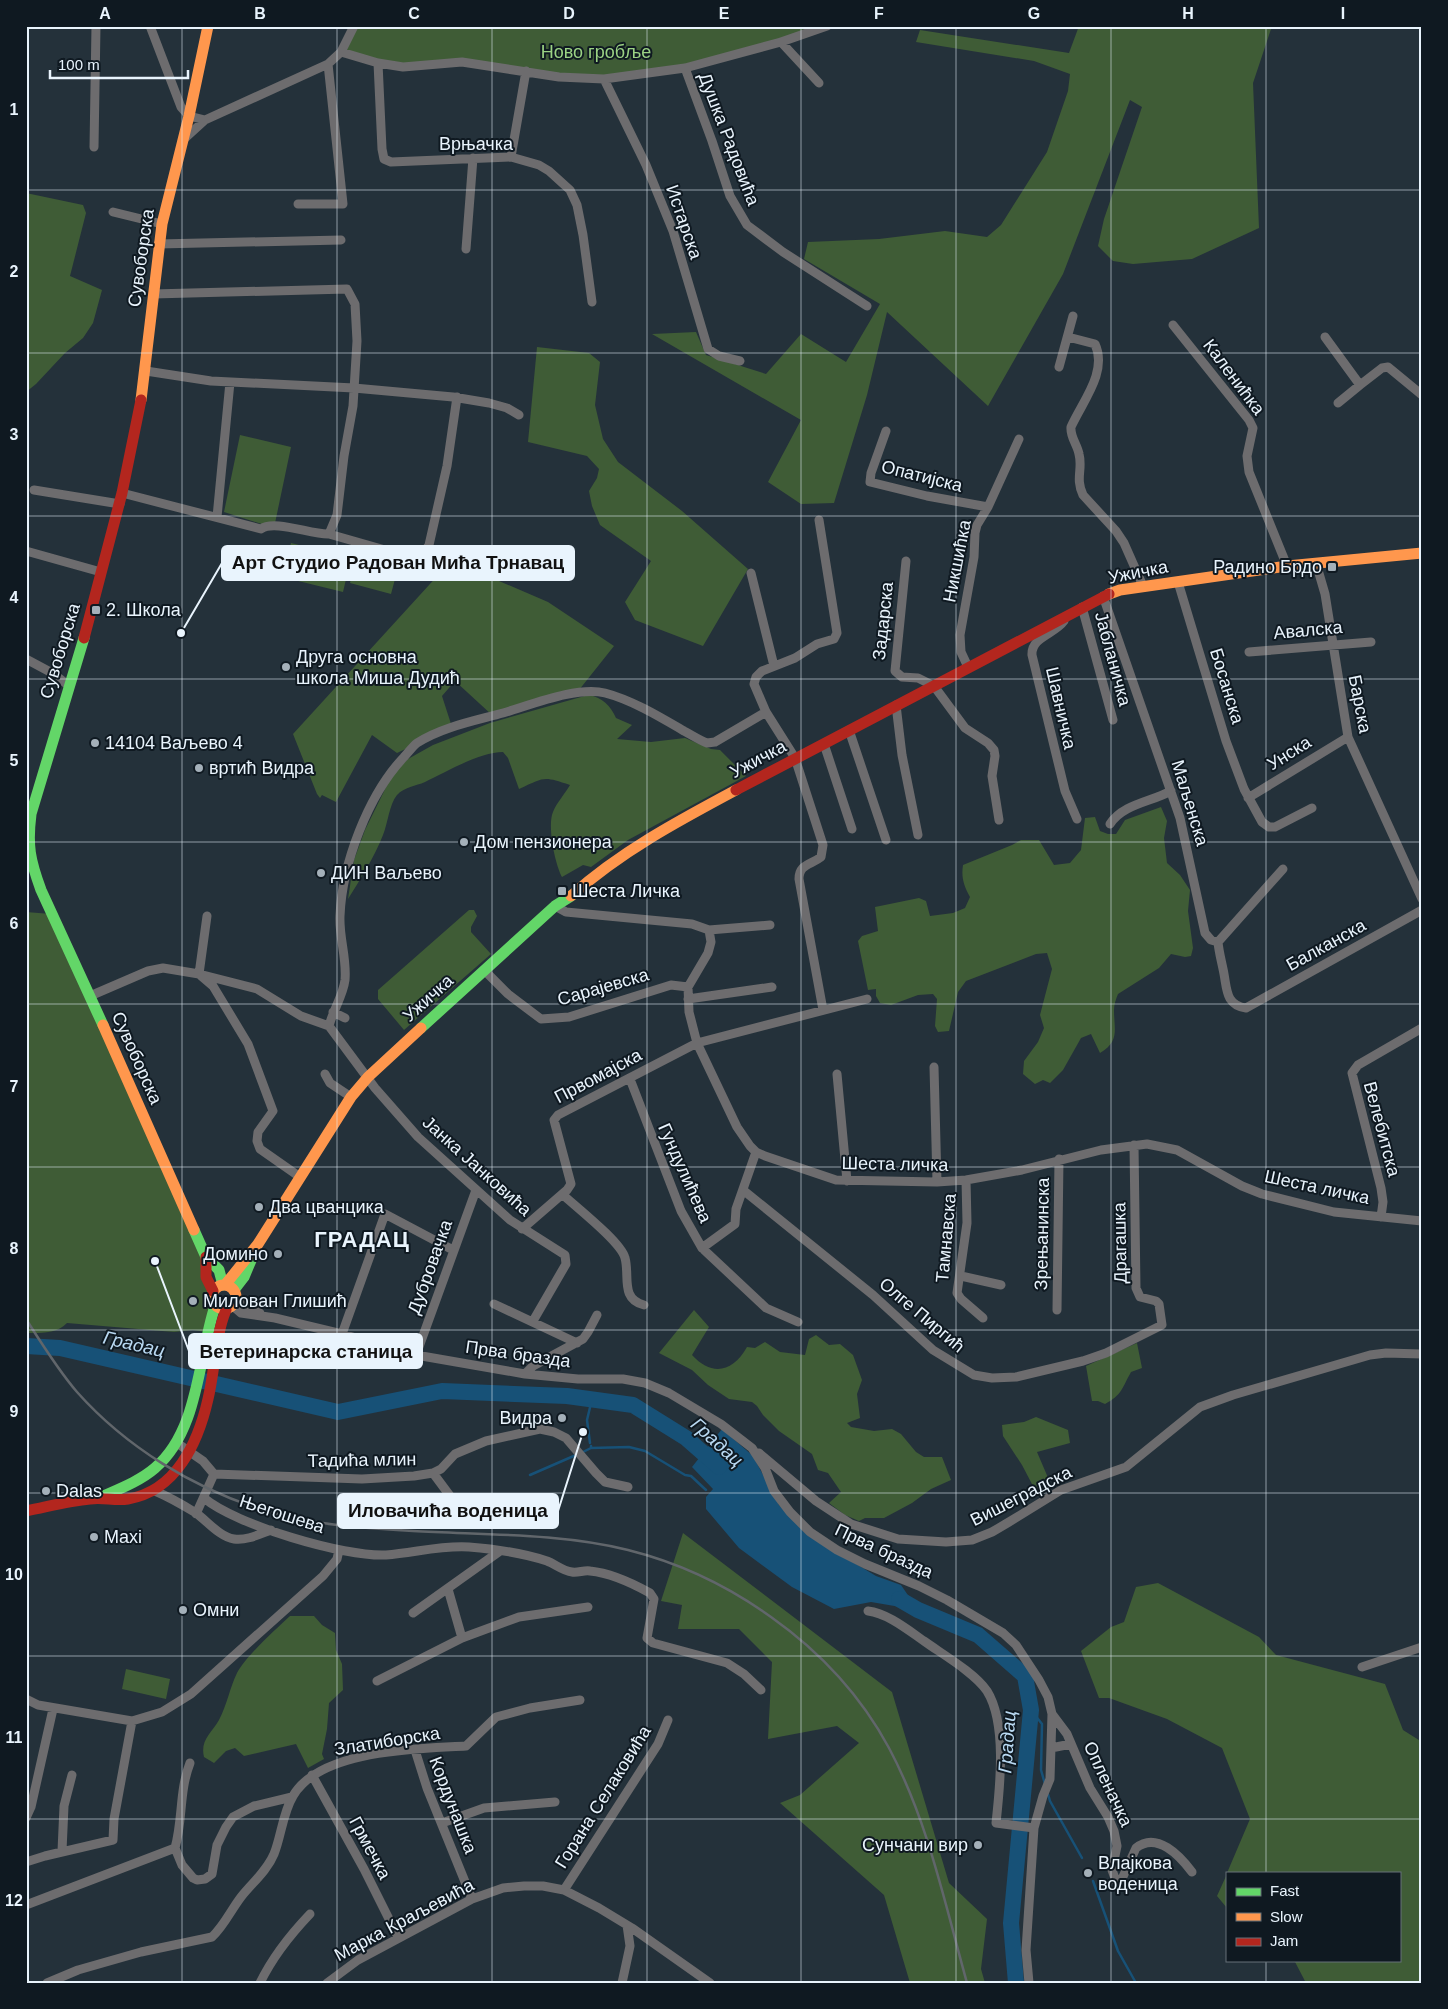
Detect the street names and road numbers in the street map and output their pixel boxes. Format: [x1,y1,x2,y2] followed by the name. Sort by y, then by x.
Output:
[694,70,764,209] street label: Душка Радовића
[439,134,514,154] street label: Врњачка
[662,182,706,263] street label: Истарска
[124,207,158,308] street label: Сувоборска
[1199,335,1269,419] street label: Каленићка
[879,456,966,496] street label: Опатијска
[939,517,975,604] street label: Никшићка
[1106,556,1171,588] street label: Ужичка
[869,580,897,661] street label: Задарска
[36,600,84,701] street label: Сувоборска
[1091,610,1135,709] street label: Јабланичка
[1273,617,1344,643] street label: Авалска
[1206,646,1248,727] street label: Босанска
[1042,665,1080,752] street label: Шавничка
[1345,673,1376,736] street label: Барска
[1263,731,1315,774] street label: Унска
[727,735,790,782] street label: Ужичка
[1167,758,1213,849] street label: Маљенска
[1283,914,1370,975] street label: Балканска
[555,964,652,1010] street label: Сарајевска
[399,970,458,1026] street label: Ужичка
[108,1009,167,1108] street label: Сувоборска
[551,1044,646,1107] street label: Првомајска
[1360,1079,1405,1180] street label: Велебитска
[419,1112,536,1221] street label: Јанка Јанковића
[654,1120,716,1227] street label: Гундулићева
[841,1153,950,1175] street label: Шеста личка
[1263,1166,1372,1208] street label: Шеста личка
[1031,1176,1053,1291] street label: Зрењанинска
[932,1192,960,1283] street label: Тамнавска
[1109,1201,1131,1284] street label: Драгашка
[404,1216,457,1317] street label: Дубровачка
[875,1274,969,1356] street label: Олге Пиргић
[464,1337,573,1371] street label: Прва бразда
[308,1449,416,1471] street label: Тадића млин
[967,1461,1076,1530] street label: Вишеградска
[237,1491,328,1537] street label: Његошева
[832,1520,937,1583] street label: Прва бразда
[551,1721,656,1872] street label: Горана Селаковића
[333,1723,442,1759] street label: Златиборска
[1080,1738,1137,1831] street label: Опленачка
[425,1754,481,1857] street label: Кордунашка
[345,1813,395,1884] street label: Грмечка
[331,1874,478,1965] street label: Марка Краљевића

